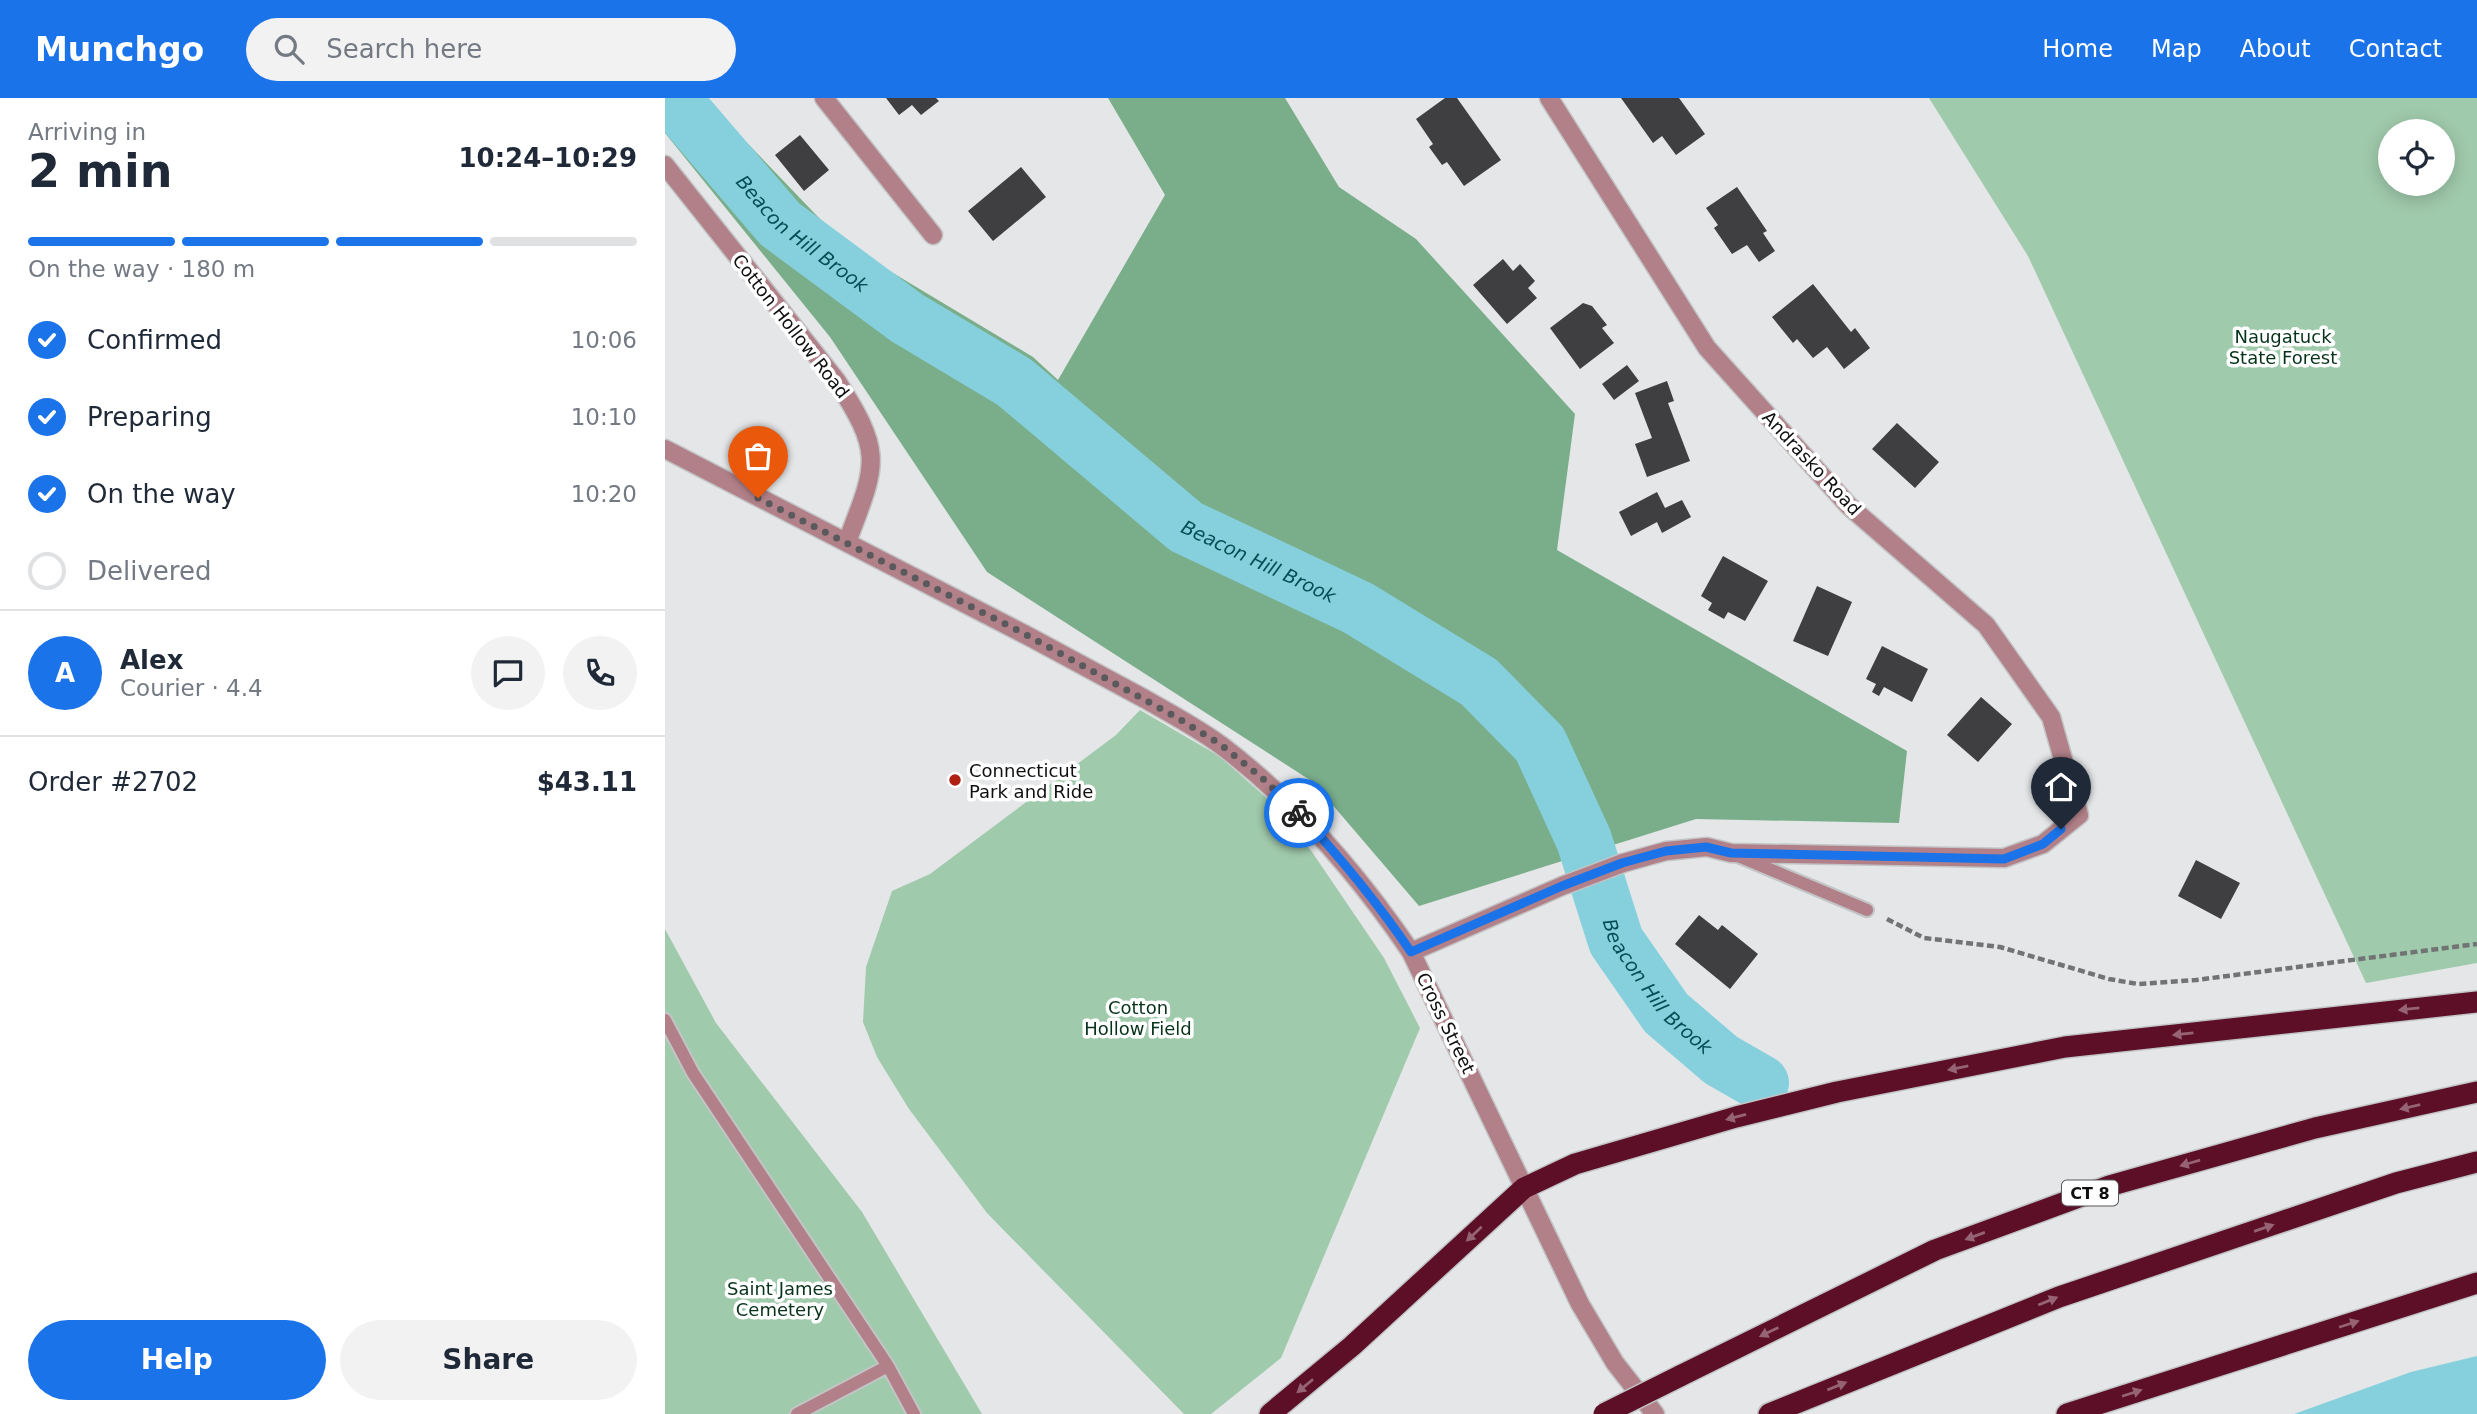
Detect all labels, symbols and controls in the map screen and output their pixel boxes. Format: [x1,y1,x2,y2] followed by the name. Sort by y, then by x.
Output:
[246,18,736,81] search box
[35,30,204,69] text: Munchgo
[270,30,308,68] icon: search
[326,34,482,64] text: Search here
[2042,35,2113,63] text: Home
[2151,35,2202,63] text: Map
[2240,35,2311,63] text: About
[2349,35,2442,63] text: Contact
[28,119,146,145] text: Arriving in
[2378,119,2455,196] map controls
[2378,119,2455,196] button: locate
[458,143,637,173] text: 10:24–10:29
[28,144,172,198] text: 2 min
[732,171,873,297] water label: Beacon Hill Brook
[728,250,854,402] street label: Cotton Hollow Road
[28,256,255,282] text: On the way · 180 m
[28,321,66,359] icon: check
[87,325,222,355] text: Confirmed
[2229,326,2337,368] park label: Naugatuck State Forest
[571,327,637,353] text: 10:06
[28,398,66,436] icon: check
[87,402,212,432] text: Preparing
[571,404,637,430] text: 10:10
[1758,407,1866,519] street label: Andrasko Road
[728,426,788,498] pin
[739,437,777,475] icon: bag
[28,475,66,513] icon: check
[87,479,236,509] text: On the way
[571,481,637,507] text: 10:20
[1178,516,1340,607] water label: Beacon Hill Brook
[87,556,211,586] text: Delivered
[471,636,545,710] button: chat
[563,636,637,710] button: phone
[120,645,183,675] text: Alex
[55,658,75,688] text: A
[120,675,263,701] text: Courier · 4.4
[2031,757,2091,829] pin
[969,760,1093,802] place label: Connecticut Park and Ride
[28,767,198,797] text: Order #2702
[537,767,637,797] text: $43.11
[2042,768,2080,806] icon: home
[947,772,963,788] marker: Connecticut Park and Ride
[1264,778,1334,848] courier
[1280,794,1318,832] icon: bike
[1599,916,1717,1059] water label: Beacon Hill Brook
[1413,969,1479,1077] street label: Cross Street
[1084,997,1192,1039] park label: Cotton Hollow Field
[2398,1004,2420,1015] one-way arrow
[2172,1028,2194,1039] one-way arrow
[1947,1063,1969,1074] one-way arrow
[2399,1101,2421,1112] one-way arrow
[1725,1112,1747,1123] one-way arrow
[2179,1158,2201,1169] one-way arrow
[2062,1180,2118,1205] road number: CT 8
[2253,1222,2274,1233] one-way arrow
[1466,1225,1483,1241] one-way arrow
[1964,1230,1985,1241] one-way arrow
[727,1278,833,1320] park label: Saint James Cemetery
[2038,1296,2059,1307] one-way arrow
[2338,1318,2359,1329] one-way arrow
[28,1320,326,1400] button: Help
[340,1320,637,1400] button: Share
[1759,1327,1779,1338] one-way arrow
[1296,1378,1314,1393] one-way arrow
[1827,1381,1848,1392] one-way arrow
[2122,1387,2143,1398] one-way arrow

